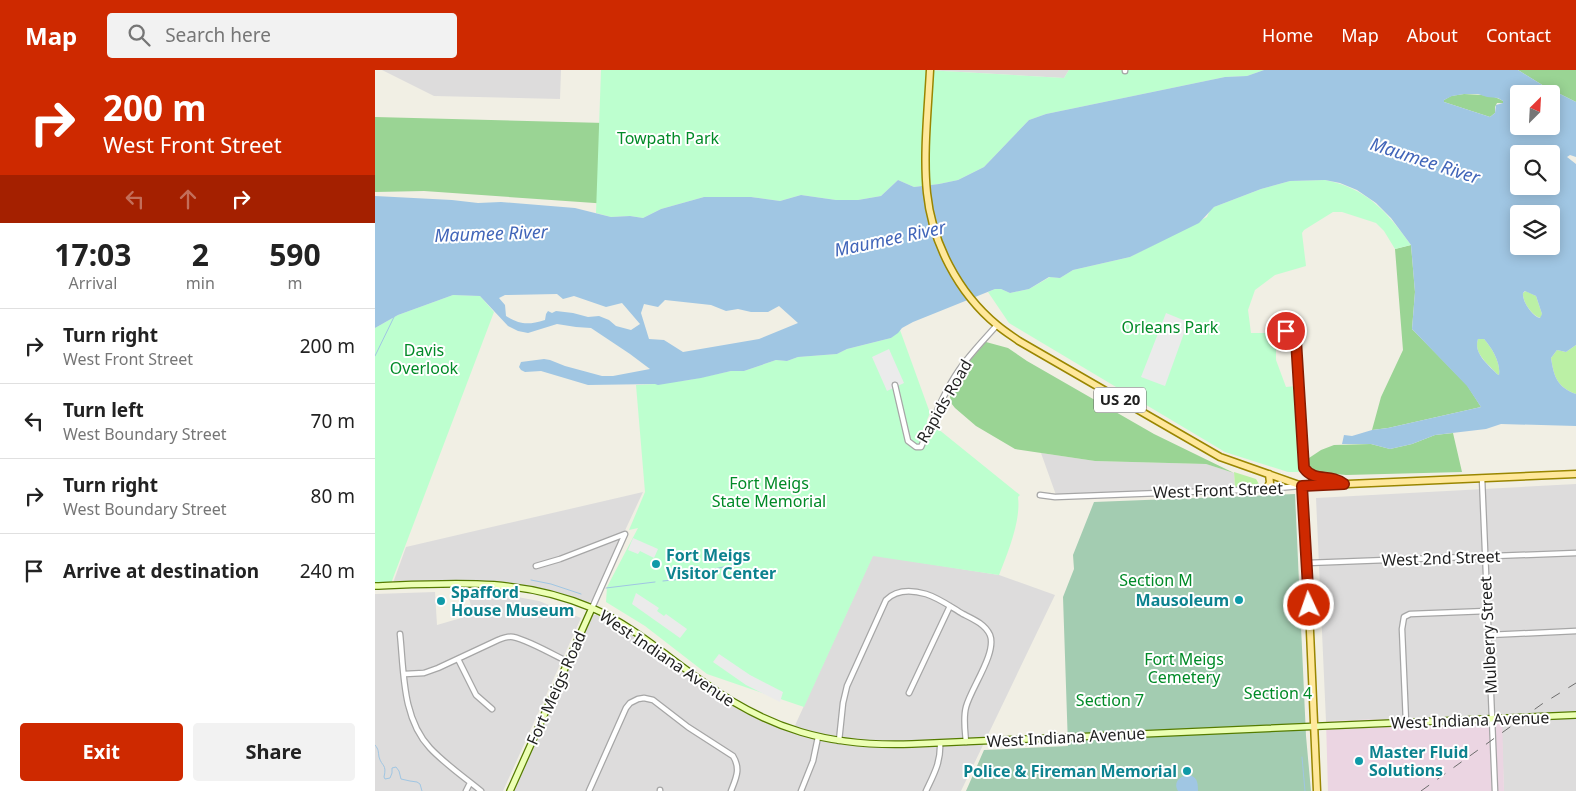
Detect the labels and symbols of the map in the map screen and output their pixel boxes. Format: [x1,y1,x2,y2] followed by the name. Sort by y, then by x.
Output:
[1510,85,1560,135] north arrow
[617,127,720,149] park label: Towpath Park
[1368,131,1484,189] water label: Maumee River
[832,214,949,262] water label: Maumee River
[434,219,549,247] water label: Maumee River
[1265,310,1307,352] pin
[1122,316,1219,338] park label: Orleans Park
[390,339,459,379] park label: Davis Overlook
[911,355,977,447] street label: Rapids Road
[1094,388,1146,412] road number: US 20
[712,472,826,512] park label: Fort Meigs State Memorial
[1153,477,1284,503] street label: West Front Street
[666,544,776,584] place label: Fort Meigs Visitor Center
[1381,545,1501,571] street label: West 2nd Street
[650,558,662,570] marker: Fort Meigs Visitor Center
[1119,569,1193,591] park label: Section M
[1474,575,1502,694] street label: Mulberry Street
[1282,578,1334,630] position arrow
[451,581,574,621] place label: Spafford House Museum
[1136,589,1229,611] place label: Mausoleum
[1233,594,1245,606] marker: Mausoleum
[435,595,447,607] marker: Spafford House Museum
[595,605,739,711] street label: West Indiana Avenue
[521,628,591,748] street label: Fort Meigs Road
[1144,648,1224,688] park label: Fort Meigs Cemetery
[1244,682,1312,704] park label: Section 4
[1076,689,1144,711] park label: Section 7
[1390,706,1550,734] street label: West Indiana Avenue
[986,722,1146,752] street label: West Indiana Avenue
[1369,741,1468,781] place label: Master Fluid Solutions
[1353,755,1365,767] marker: Master Fluid Solutions
[963,760,1177,782] place label: Police & Fireman Memorial
[1181,765,1193,777] marker: Police & Fireman Memorial

